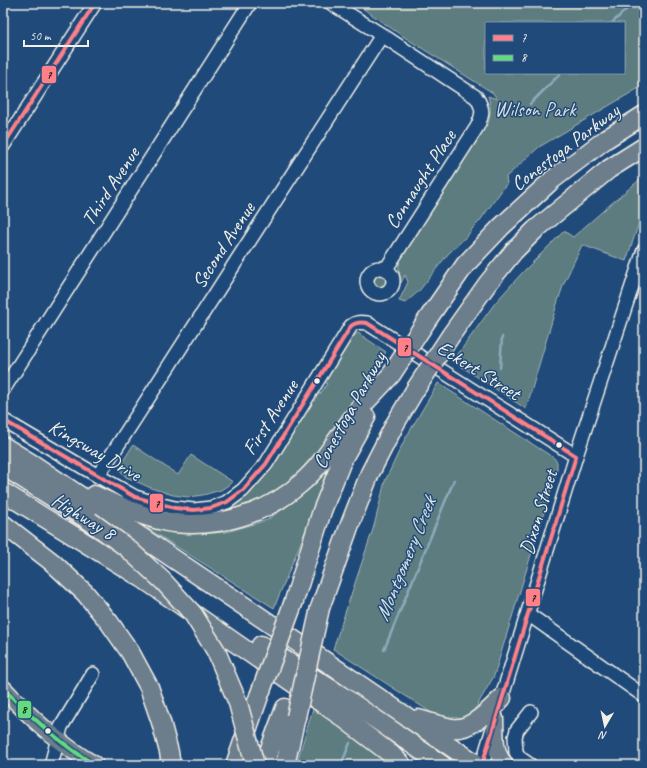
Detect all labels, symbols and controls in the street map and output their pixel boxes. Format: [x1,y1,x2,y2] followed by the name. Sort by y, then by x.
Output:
[24,22,88,48] scale bar
[485,22,625,74] legend
[30,28,52,44] text: 50 m
[521,30,527,46] text: 7
[521,50,528,66] text: 8
[41,65,57,84] line badge: 7
[47,67,53,81] text: 7
[494,97,577,122] park label: Wilson Park
[506,98,625,196] street label: Conestoga Parkway
[379,124,462,233] street label: Connaught Place
[76,141,146,230] street label: Third Avenue
[186,196,261,293] street label: Second Avenue
[433,335,527,407] street label: Eckert Street
[397,337,412,357] line badge: 7
[403,340,409,354] text: 7
[307,347,392,473] street label: Conestoga Parkway
[237,374,305,460] street label: First Avenue
[312,376,322,386] unlabelled marker
[44,414,147,488] street label: Kingsway Drive
[554,440,564,450] unlabelled marker
[514,465,564,557] street label: Dixon Street
[47,487,122,547] street label: Highway 8
[368,490,443,625] water label: Montgomery Creek
[149,493,164,513] line badge: 7
[155,496,161,510] text: 7
[525,588,541,607] line badge: 7
[531,590,537,604] text: 7
[17,700,32,719] line badge: 8
[22,702,29,716] text: 8
[585,706,625,746] north arrow
[43,726,53,736] unlabelled marker
[597,728,608,743] text: N

